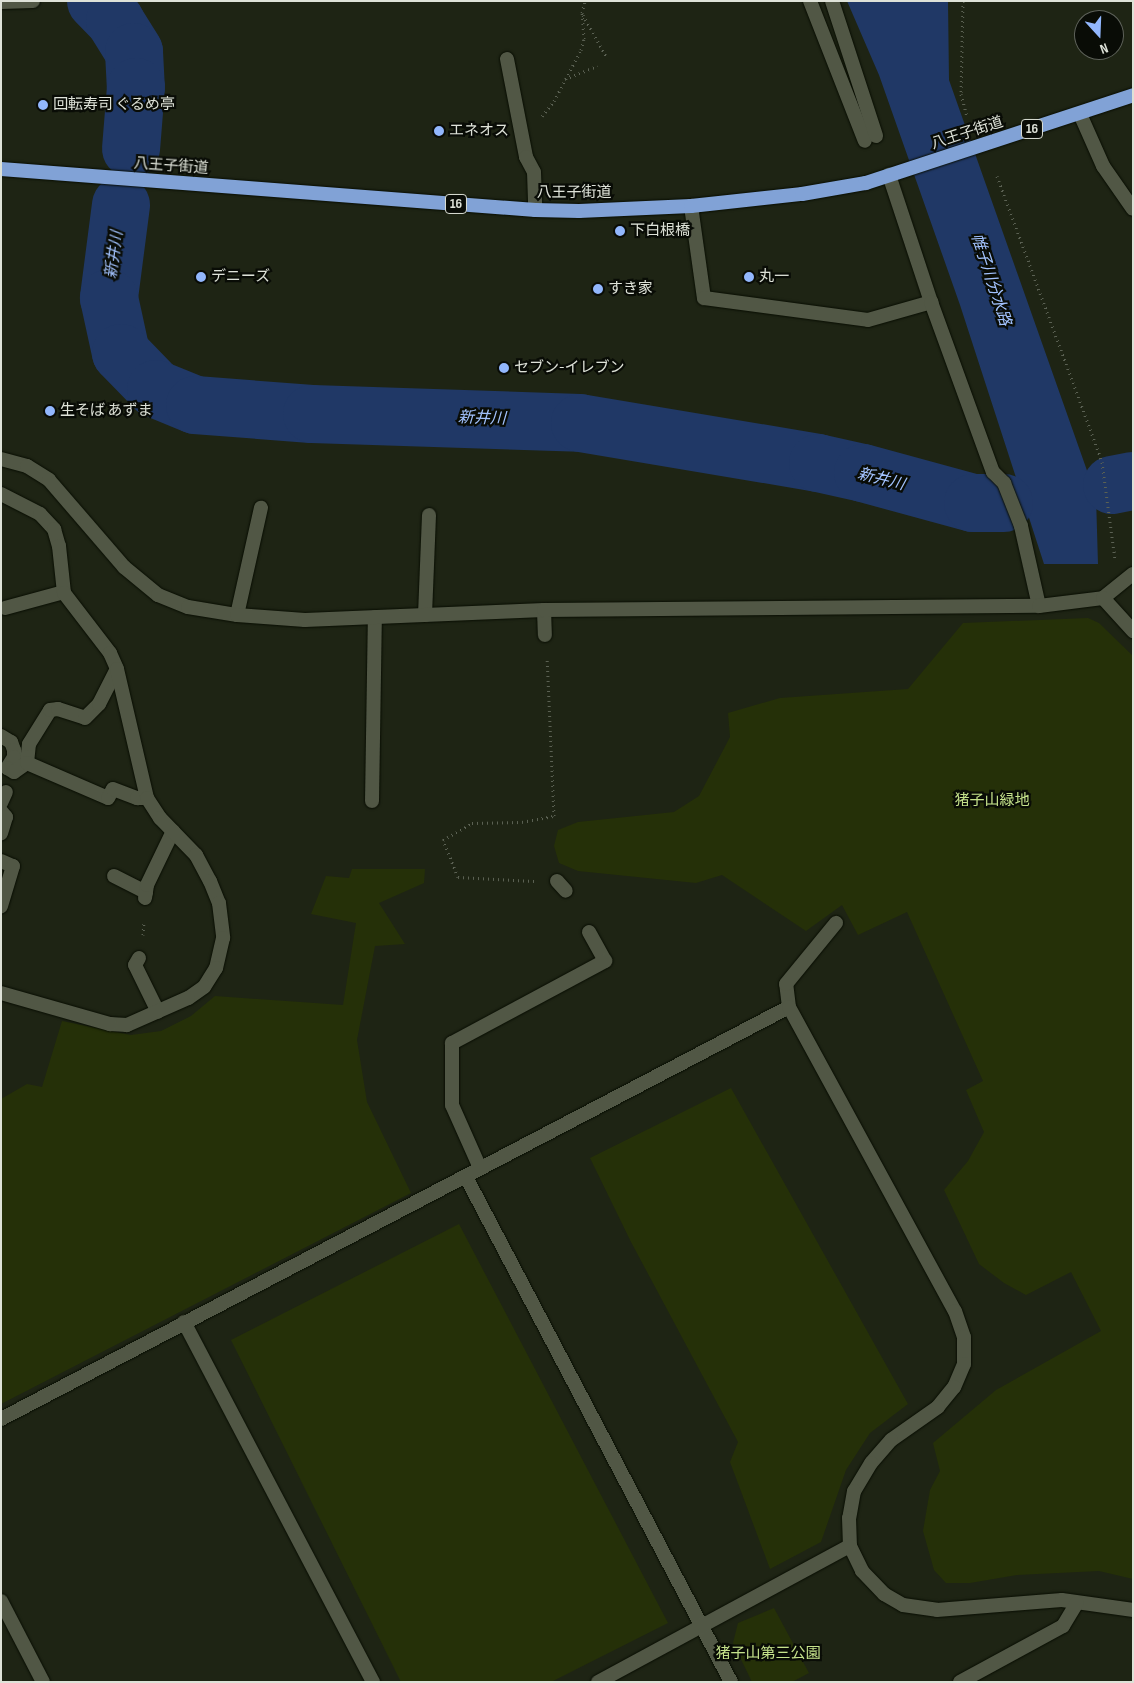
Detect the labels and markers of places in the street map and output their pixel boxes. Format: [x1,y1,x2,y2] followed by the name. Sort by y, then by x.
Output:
[53,96,175,114] place label: 回転寿司 ぐるめ亭
[37,99,49,111] marker: 回転寿司 ぐるめ亭
[449,122,509,140] place label: エネオス
[433,125,445,137] marker: エネオス
[630,222,690,240] place label: 下白根橋
[614,225,626,237] marker: 下白根橋
[211,268,271,286] place label: デニーズ
[759,268,789,286] place label: 丸一
[195,271,207,283] marker: デニーズ
[743,271,755,283] marker: 丸一
[608,280,653,298] place label: すき家
[592,283,604,295] marker: すき家
[514,359,625,377] place label: セブン-イレブン
[498,362,510,374] marker: セブン-イレブン
[60,402,152,420] place label: 生そば あずま
[44,405,56,417] marker: 生そば あずま

